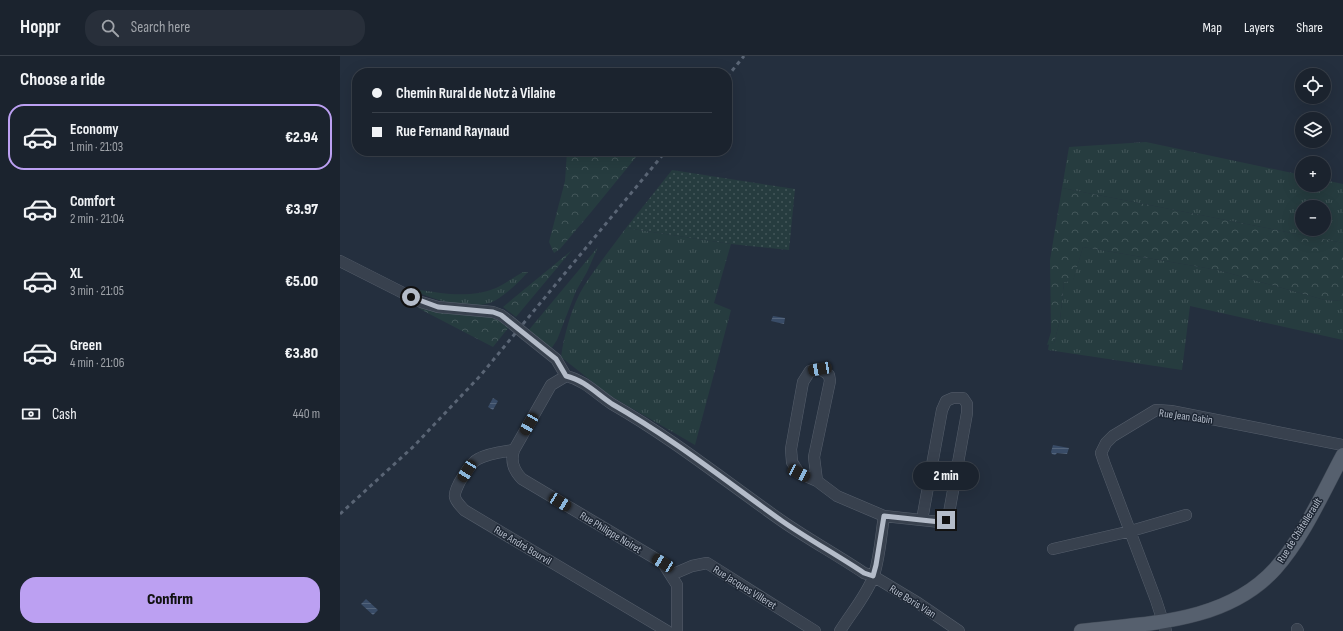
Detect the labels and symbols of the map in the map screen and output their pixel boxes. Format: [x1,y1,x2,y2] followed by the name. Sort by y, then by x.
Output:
[402,288,420,306] route start
[807,361,833,377] car
[1158,406,1214,427] street label: Rue Jean Gabin
[518,411,540,437] car
[456,458,478,484] car
[786,462,812,484] car
[913,462,979,490] callout: 2 min
[547,491,573,513] car
[1274,495,1325,565] street label: Rue de Châtellerault
[577,509,645,556] street label: Rue Philippe Noiret
[937,511,955,529] route end
[492,523,554,568] street label: Rue André Bourvil
[650,552,676,574] car
[711,563,779,612] street label: Rue Jacques Villeret
[887,582,939,621] street label: Rue Boris Vian

